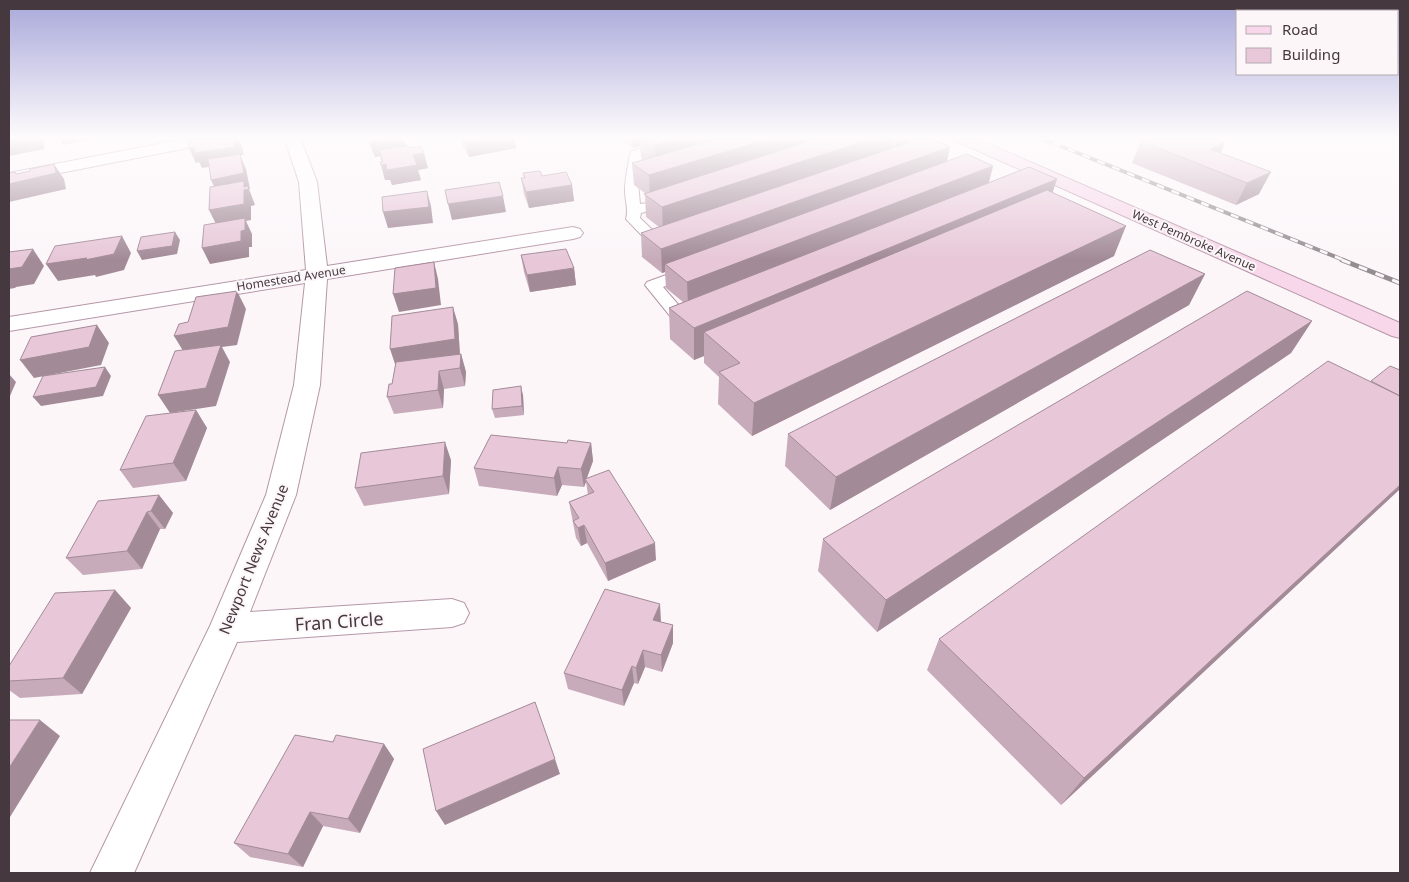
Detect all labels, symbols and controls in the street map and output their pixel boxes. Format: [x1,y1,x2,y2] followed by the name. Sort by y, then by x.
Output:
[1236,10,1399,75] legend
[1282,19,1318,39] text: Road
[1282,44,1340,64] text: Building
[1129,205,1259,275] street label: West Pembroke Avenue
[235,261,347,295] street label: Homestead Avenue
[214,481,292,637] street label: Newport News Avenue
[294,606,384,636] street label: Fran Circle

